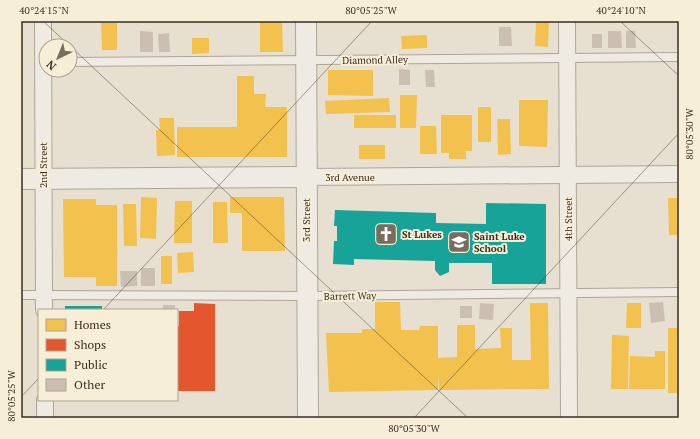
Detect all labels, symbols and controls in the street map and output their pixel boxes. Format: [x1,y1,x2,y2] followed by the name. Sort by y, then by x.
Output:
[19,4,69,17] text: 40°24'15"N
[345,4,397,17] text: 80°05'25"W
[596,4,646,17] text: 40°24'10"N
[38,38,78,78] north arrow
[342,53,409,67] street label: Diamond Alley
[43,57,59,73] text: N
[683,108,696,160] text: 80°05'30"W
[37,142,50,188] street label: 2nd Street
[325,171,375,184] street label: 3rd Avenue
[562,197,575,241] street label: 4th Street
[300,198,313,242] street label: 3rd Street
[373,221,399,247] church icon: St Lukes
[402,228,442,241] place label: St Lukes
[446,229,472,255] school or university icon: Saint Luke School
[474,230,525,255] place label: Saint Luke School
[324,289,377,303] street label: Barrett Way
[38,309,178,401] legend
[74,317,111,332] text: Homes
[74,337,106,352] text: Shops
[74,357,108,372] text: Public
[5,370,18,422] text: 80°05'25"W
[74,377,105,392] text: Other
[388,422,440,435] text: 80°05'30"W

